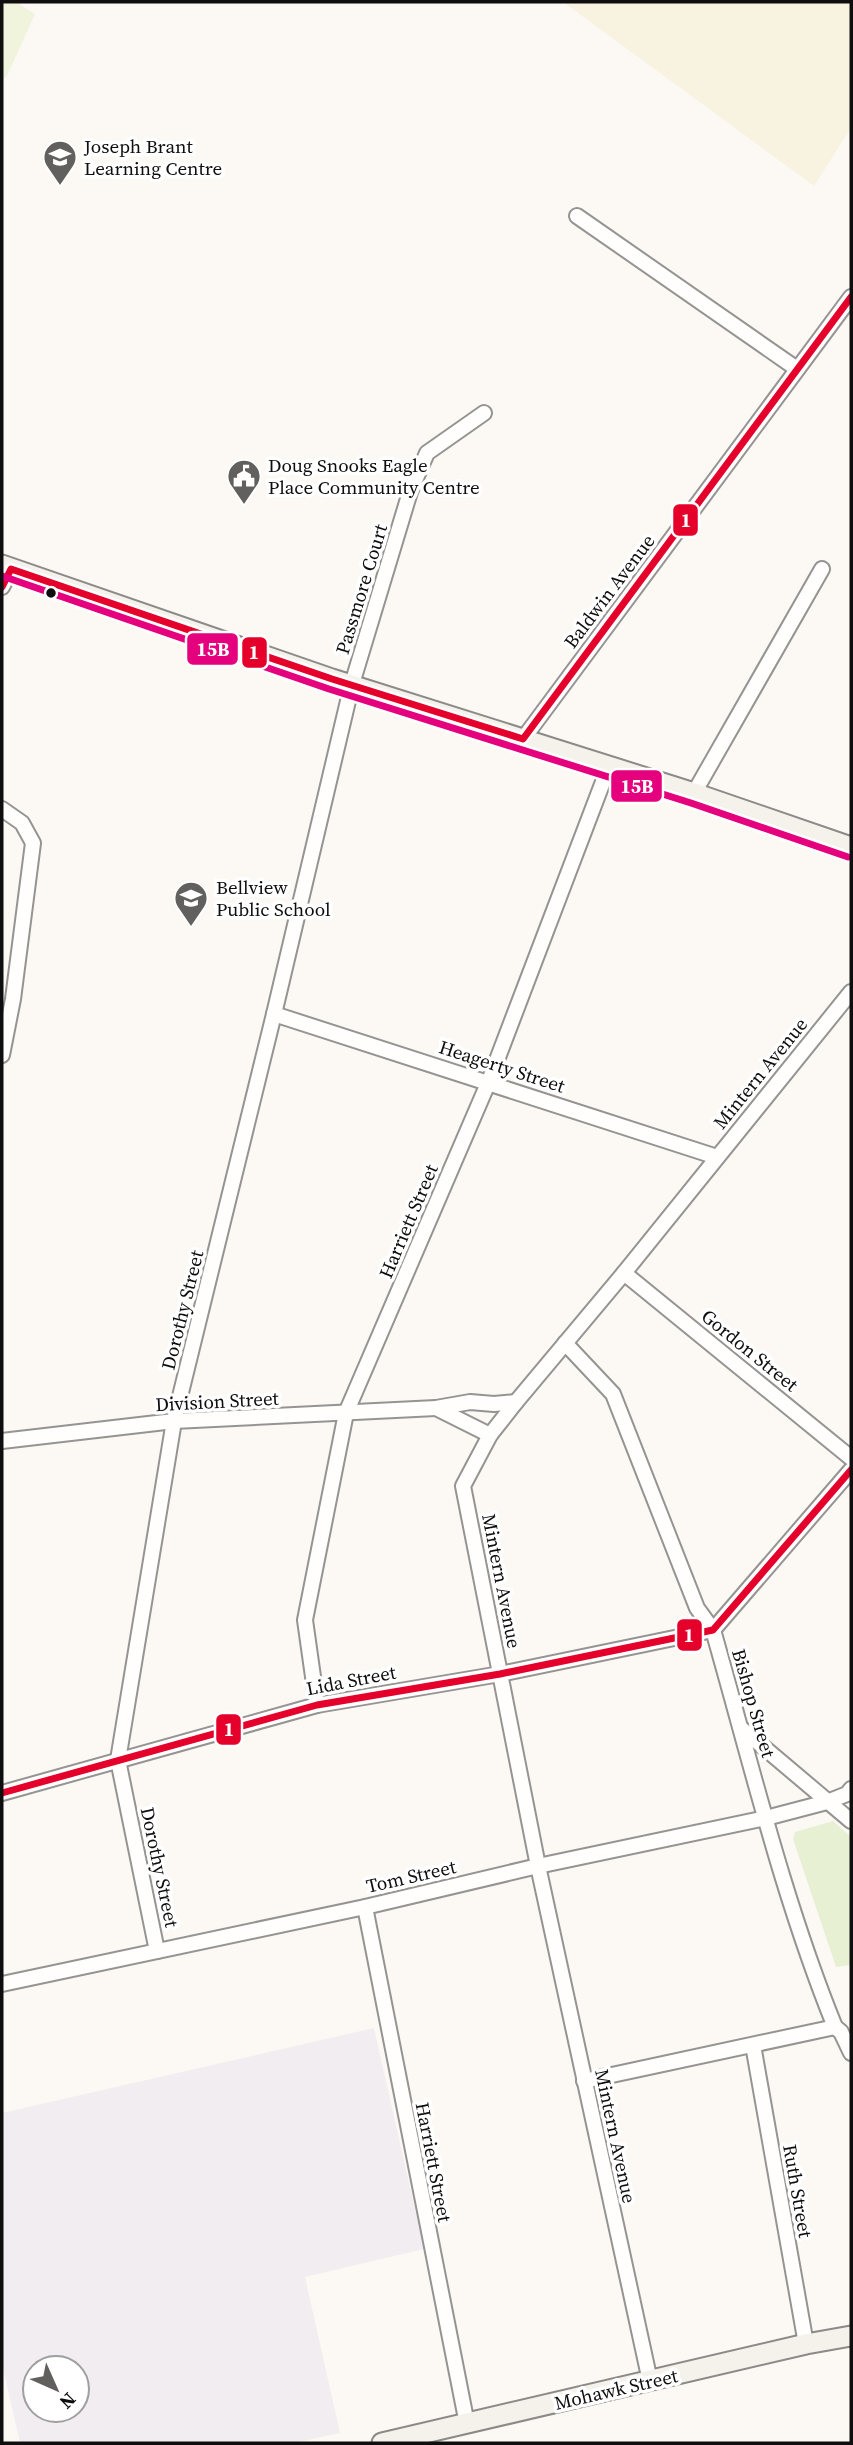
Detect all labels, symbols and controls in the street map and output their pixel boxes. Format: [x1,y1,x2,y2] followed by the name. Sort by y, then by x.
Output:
[83,133,222,181] place label: Joseph Brant Learning Centre
[41,138,79,187] school or university icon: Joseph Brant Learning Centre
[268,452,480,500] place label: Doug Snooks Eagle Place Community Centre
[225,457,263,506] public building icon: Doug Snooks Eagle Place Community Centre
[672,503,699,537] line badge: 1
[681,507,691,533] text: 1
[329,520,393,657] street label: Passmore Court
[558,529,660,653] street label: Baldwin Avenue
[44,586,58,600] unlabelled marker
[186,632,239,666] line badge: 15B
[197,636,229,662] text: 15B
[241,636,268,669] line badge: 1
[249,639,259,665] text: 1
[610,769,663,803] line badge: 15B
[621,773,653,799] text: 15B
[216,874,331,922] place label: Bellview Public School
[172,879,210,928] school or university icon: Bellview Public School
[707,1012,813,1134] street label: Mintern Avenue
[436,1033,569,1099] street label: Heagerty Street
[372,1159,444,1282] street label: Harriett Street
[155,1247,210,1372] street label: Dorothy Street
[696,1303,804,1398] street label: Gordon Street
[155,1385,280,1417] street label: Division Street
[476,1512,528,1650] street label: Mintern Avenue
[676,1618,703,1652] line badge: 1
[684,1622,694,1648] text: 1
[726,1646,782,1761] street label: Bishop Street
[304,1658,399,1701] street label: Lida Street
[215,1713,242,1746] line badge: 1
[224,1716,234,1742] text: 1
[135,1804,186,1930] street label: Dorothy Street
[364,1853,459,1899] street label: Tom Street
[589,2067,643,2205] street label: Mintern Avenue
[410,2100,459,2225] street label: Harriett Street
[777,2142,819,2241] street label: Ruth Street
[21,2354,91,2424] north arrow
[552,2362,681,2416] street label: Mohawk Street
[54,2387,82,2415] text: N

